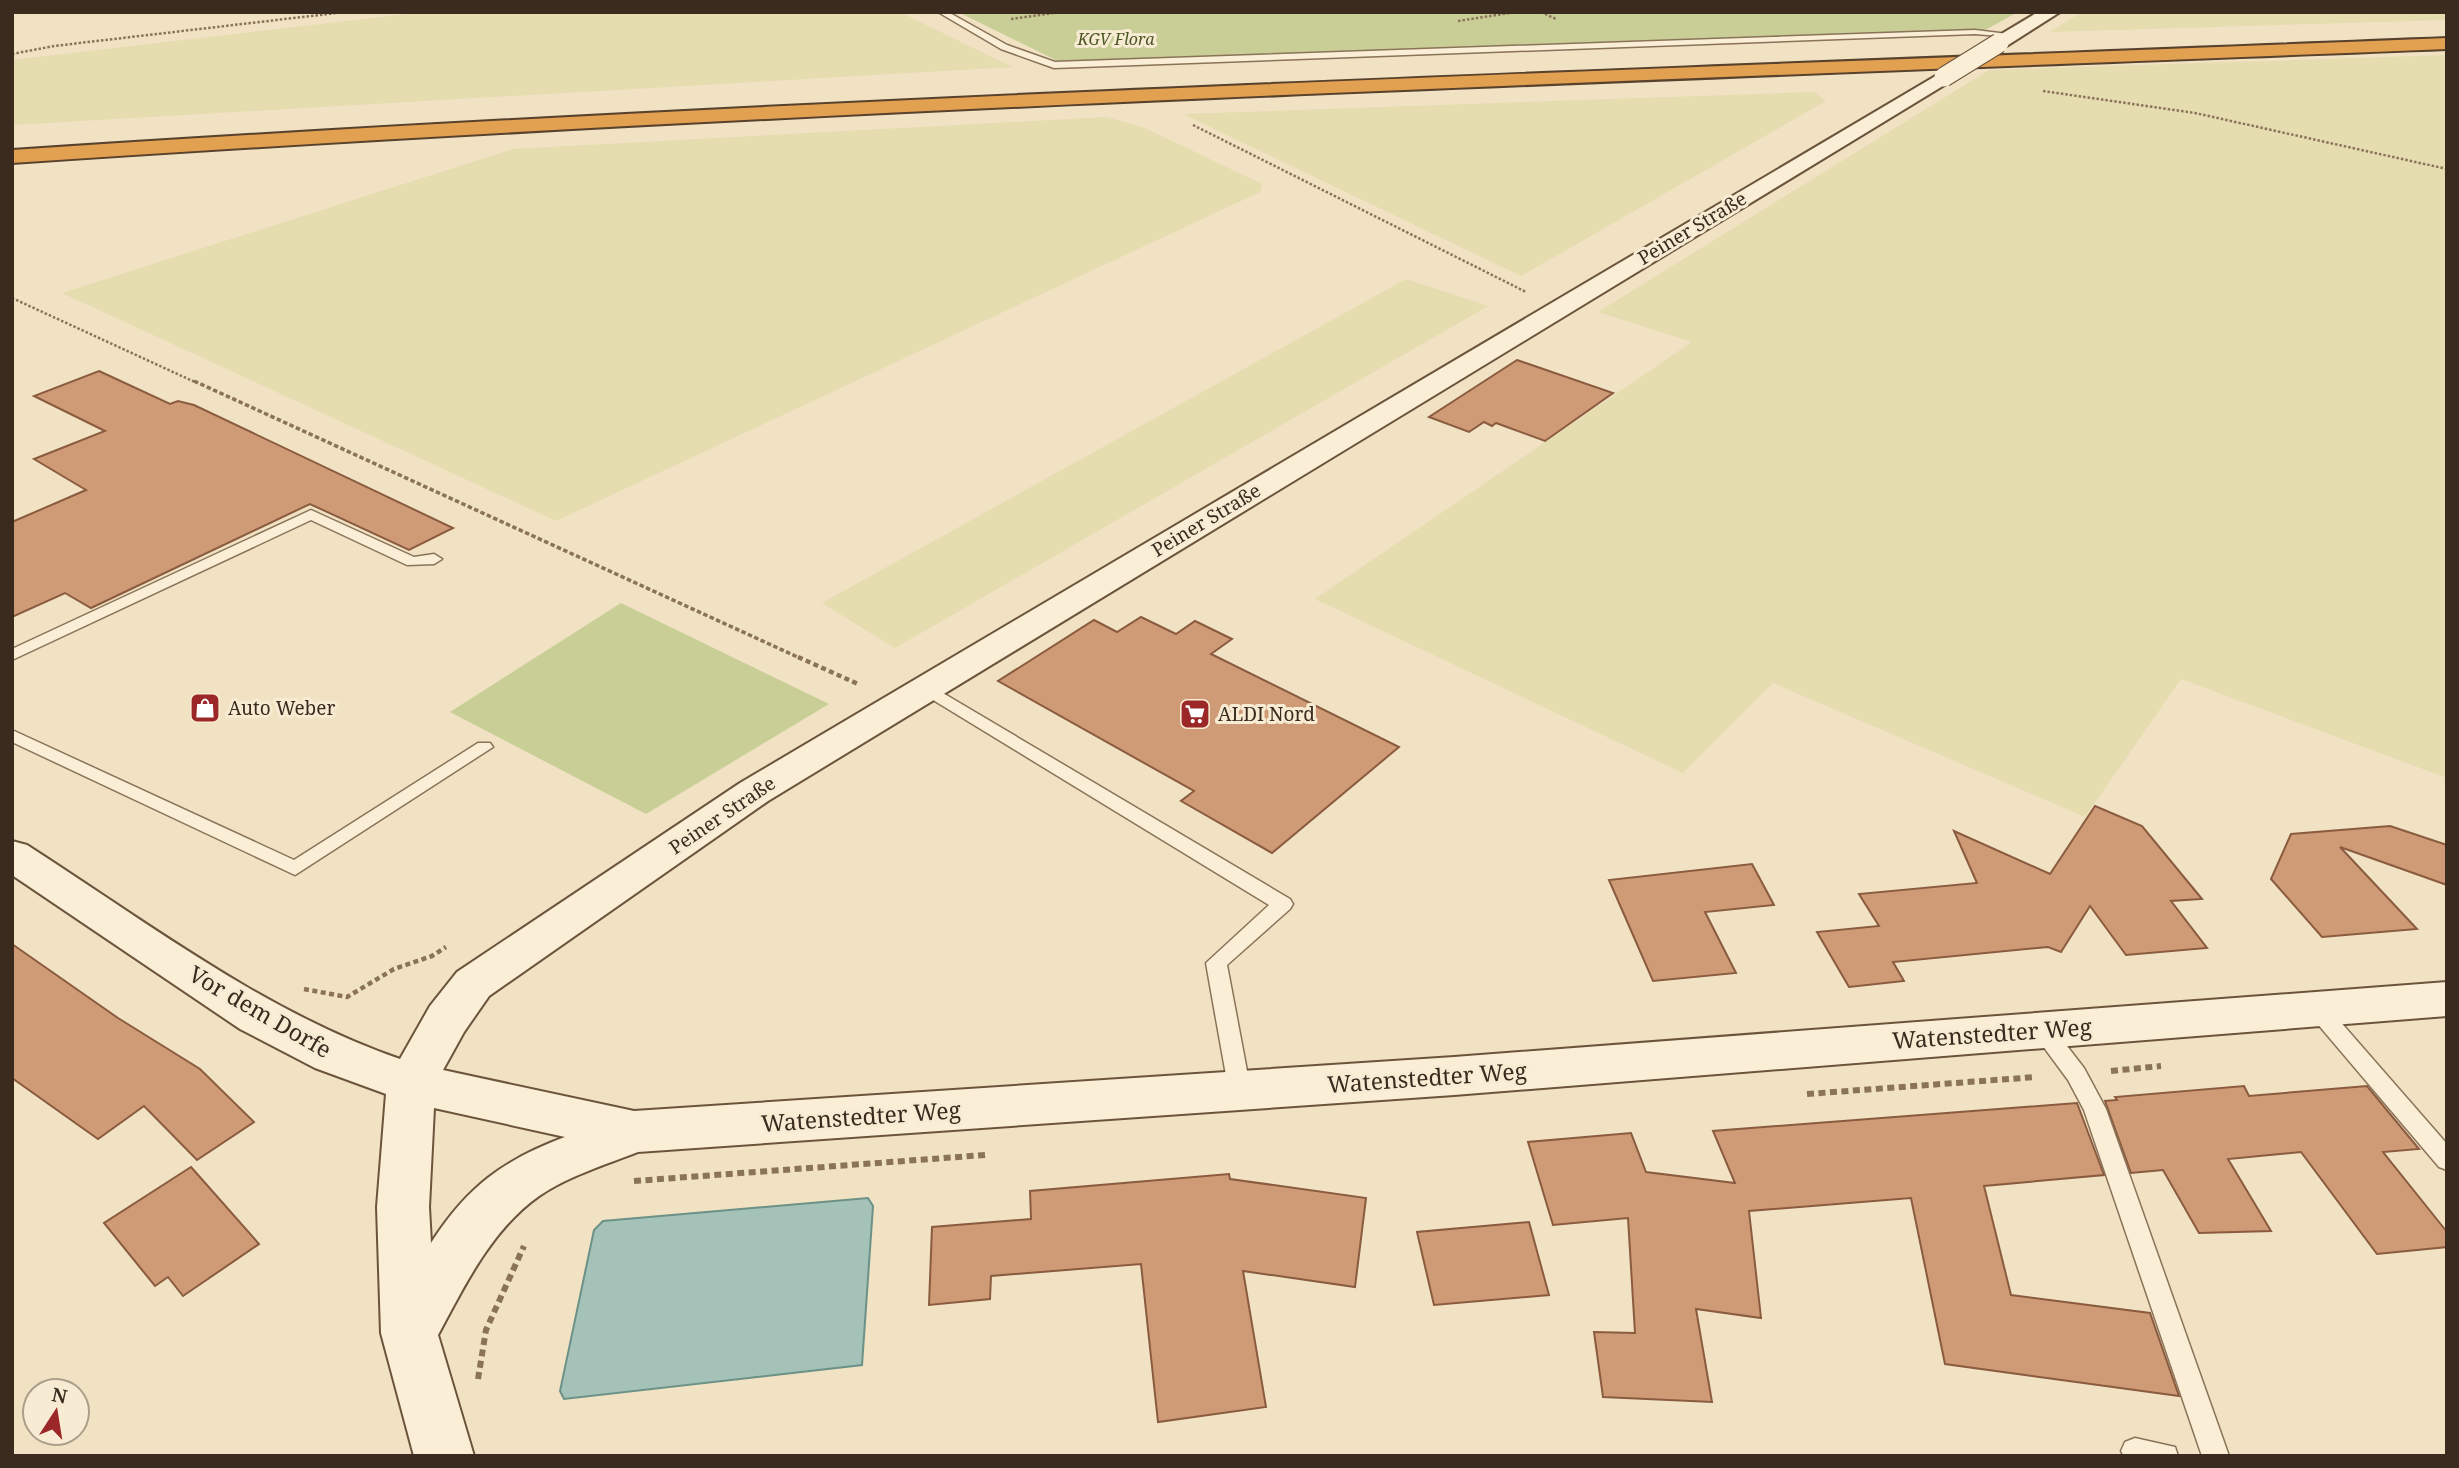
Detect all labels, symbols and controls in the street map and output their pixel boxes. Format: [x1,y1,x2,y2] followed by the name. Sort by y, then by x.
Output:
[1077,28,1155,50] park label: KGV Flora
[1633,185,1751,271] street label: Peiner Straße
[1147,477,1265,563] street label: Peiner Straße
[188,691,222,725] shop icon: Auto Weber
[228,695,335,721] place label: Auto Weber
[1178,697,1212,731] supermarket icon: ALDI Nord
[1218,701,1315,727] place label: ALDI Nord
[664,770,780,860] street label: Peiner Straße
[183,957,338,1065] street label: Vor dem Dorfe
[1891,1010,2093,1056] street label: Watenstedter Weg
[1326,1054,1528,1100] street label: Watenstedter Weg
[760,1093,962,1139] street label: Watenstedter Weg
[21,1377,91,1447] north arrow
[50,1381,70,1410] text: N

